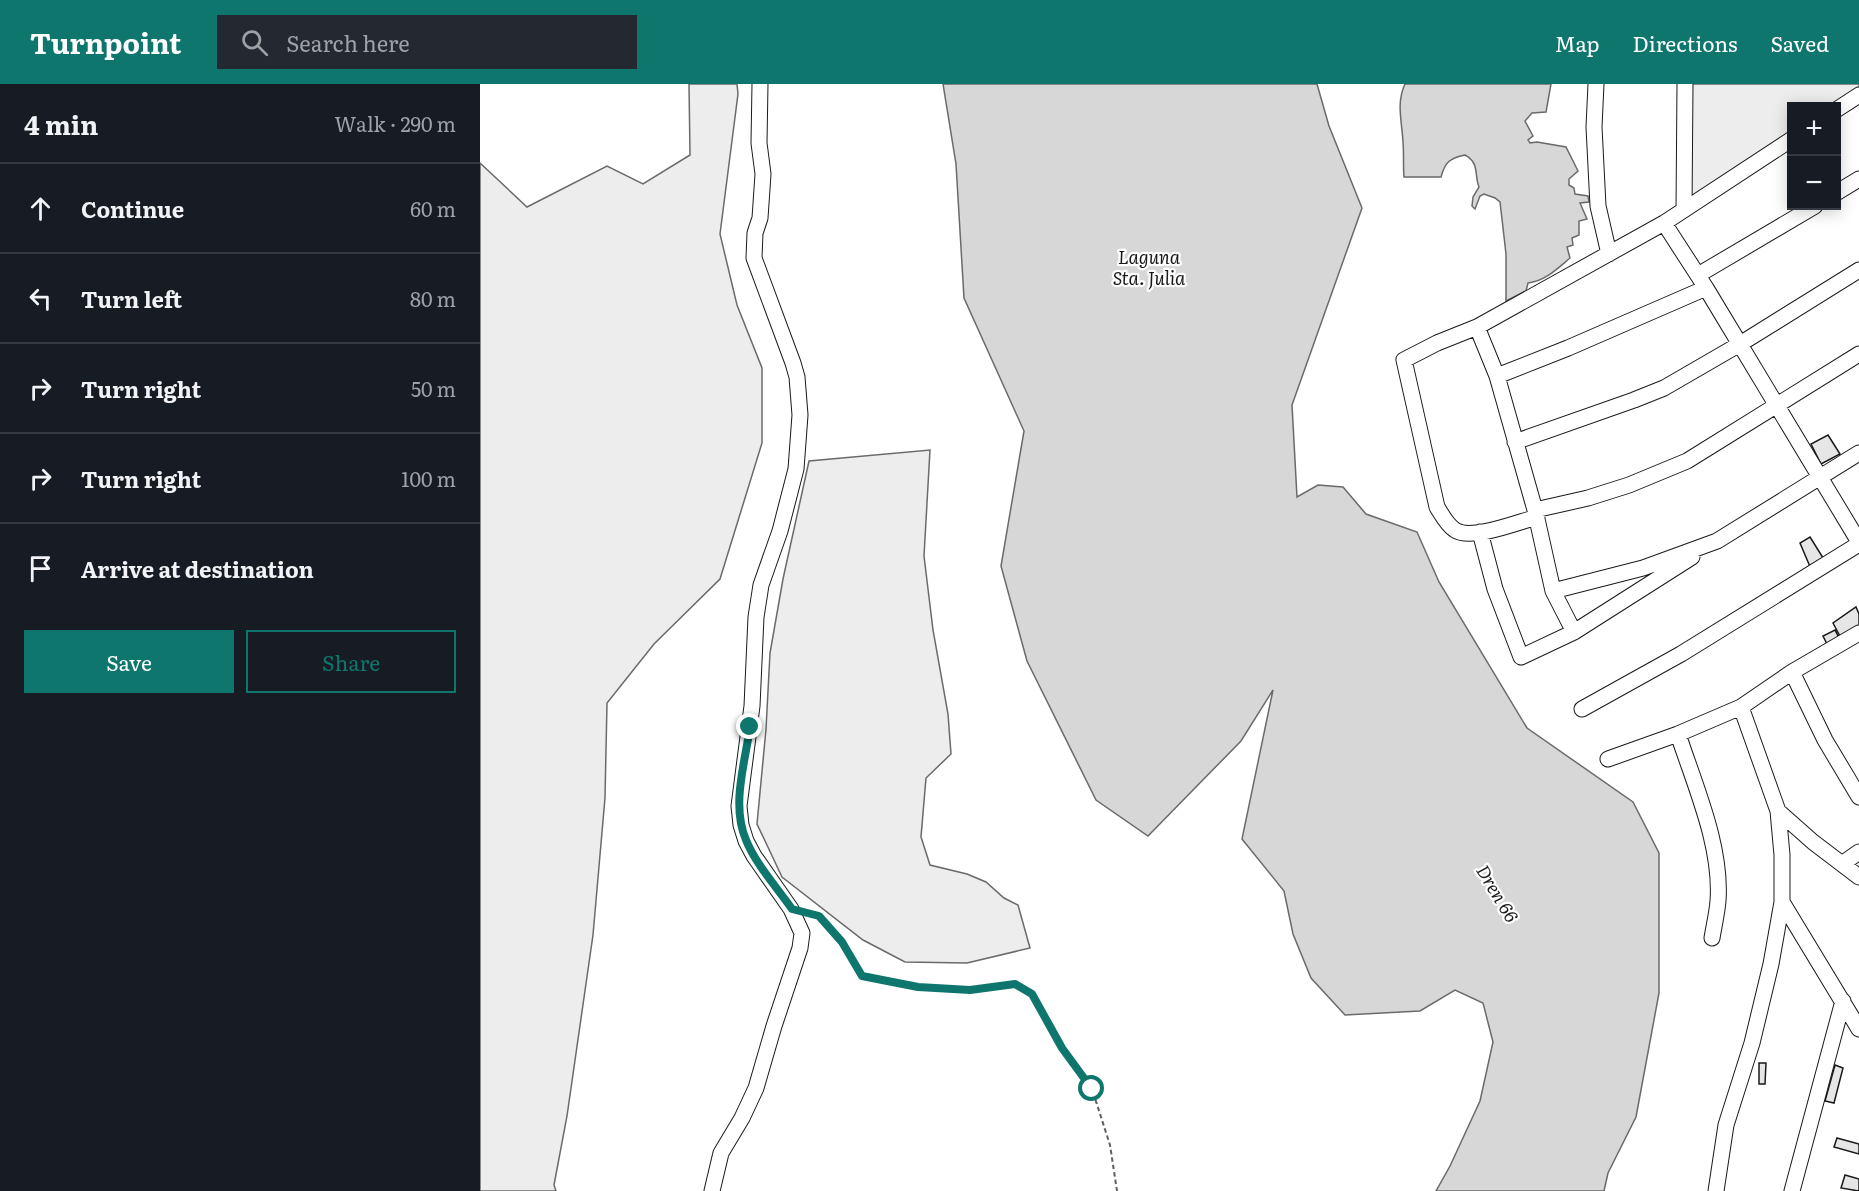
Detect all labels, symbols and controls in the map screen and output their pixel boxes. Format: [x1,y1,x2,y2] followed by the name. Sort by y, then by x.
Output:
[217,15,637,69] search box
[30,21,181,63] text: Turnpoint
[238,26,271,59] icon: search
[286,26,410,59] text: Search here
[1555,27,1600,58] text: Map
[1633,27,1738,58] text: Directions
[1771,27,1829,58] text: Saved
[1787,102,1841,210] map controls
[1787,102,1841,156] button: +
[24,104,98,143] text: 4 min
[335,108,456,138] text: Walk · 290 m
[1787,156,1841,210] button: −
[24,192,57,225] icon: ahead
[81,192,184,225] text: Continue
[410,193,456,223] text: 60 m
[1113,243,1186,291] water label: Laguna Sta. Julia
[24,282,57,315] icon: left
[81,282,182,315] text: Turn left
[410,283,456,313] text: 80 m
[24,372,57,405] icon: right
[81,372,201,405] text: Turn right
[411,373,456,403] text: 50 m
[24,462,57,495] icon: right
[81,462,201,495] text: Turn right
[401,463,456,493] text: 100 m
[24,552,57,585] icon: arrive
[81,552,314,585] text: Arrive at destination
[24,630,234,693] button: Save
[246,630,456,693] button: Share
[736,713,762,739] route end
[1470,859,1526,927] water label: Dren 66
[1078,1075,1104,1101] route start

